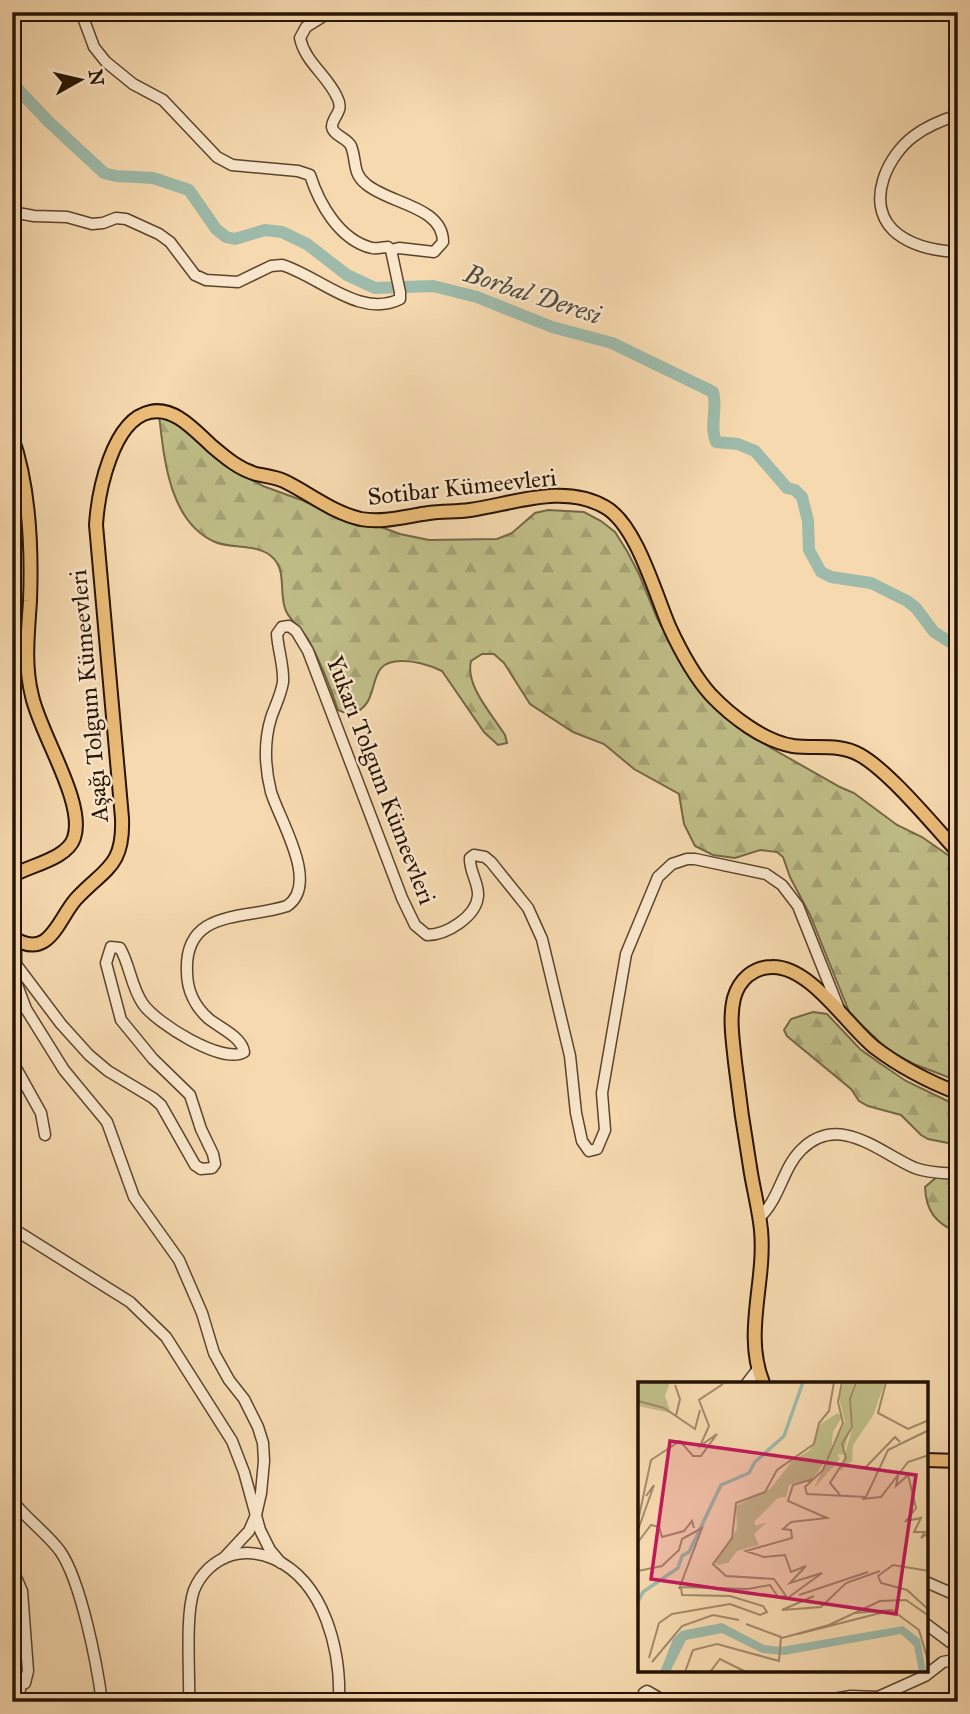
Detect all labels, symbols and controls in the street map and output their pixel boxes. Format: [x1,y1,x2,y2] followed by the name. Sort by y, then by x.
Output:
[46,46,116,116] north arrow
[84,68,109,87] text: N
[460,257,606,331] water label: Borbal Deresi
[366,462,558,512] street label: Sotibar Kümeevleri
[63,568,115,825] street label: Aşağı Tolgum Kümeevleri
[320,651,442,909] street label: Yukarı Tolgum Kümeevleri
[638,1382,928,1672] inset map

